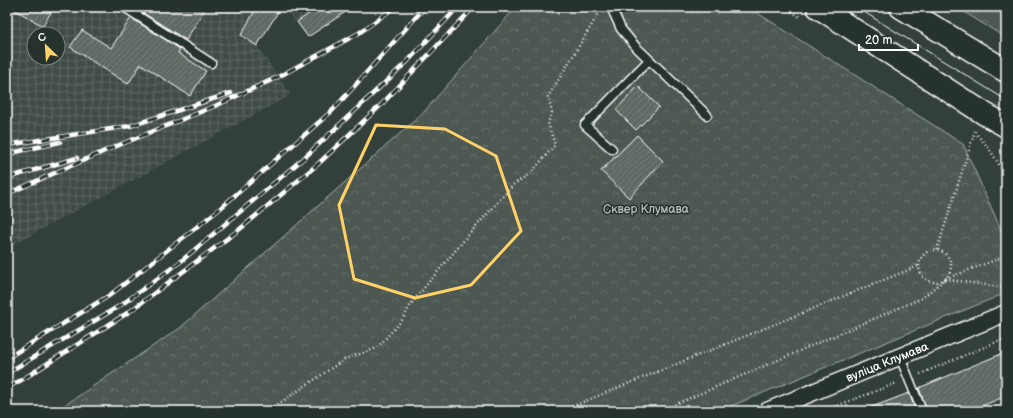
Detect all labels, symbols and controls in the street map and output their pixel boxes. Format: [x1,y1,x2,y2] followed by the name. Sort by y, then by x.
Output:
[26,26,66,66] north arrow
[859,26,918,52] scale bar
[36,30,49,45] text: С
[865,33,892,48] text: 20 m
[603,202,689,217] park label: Сквер Клумава
[844,339,931,386] street label: вуліца Клумава

